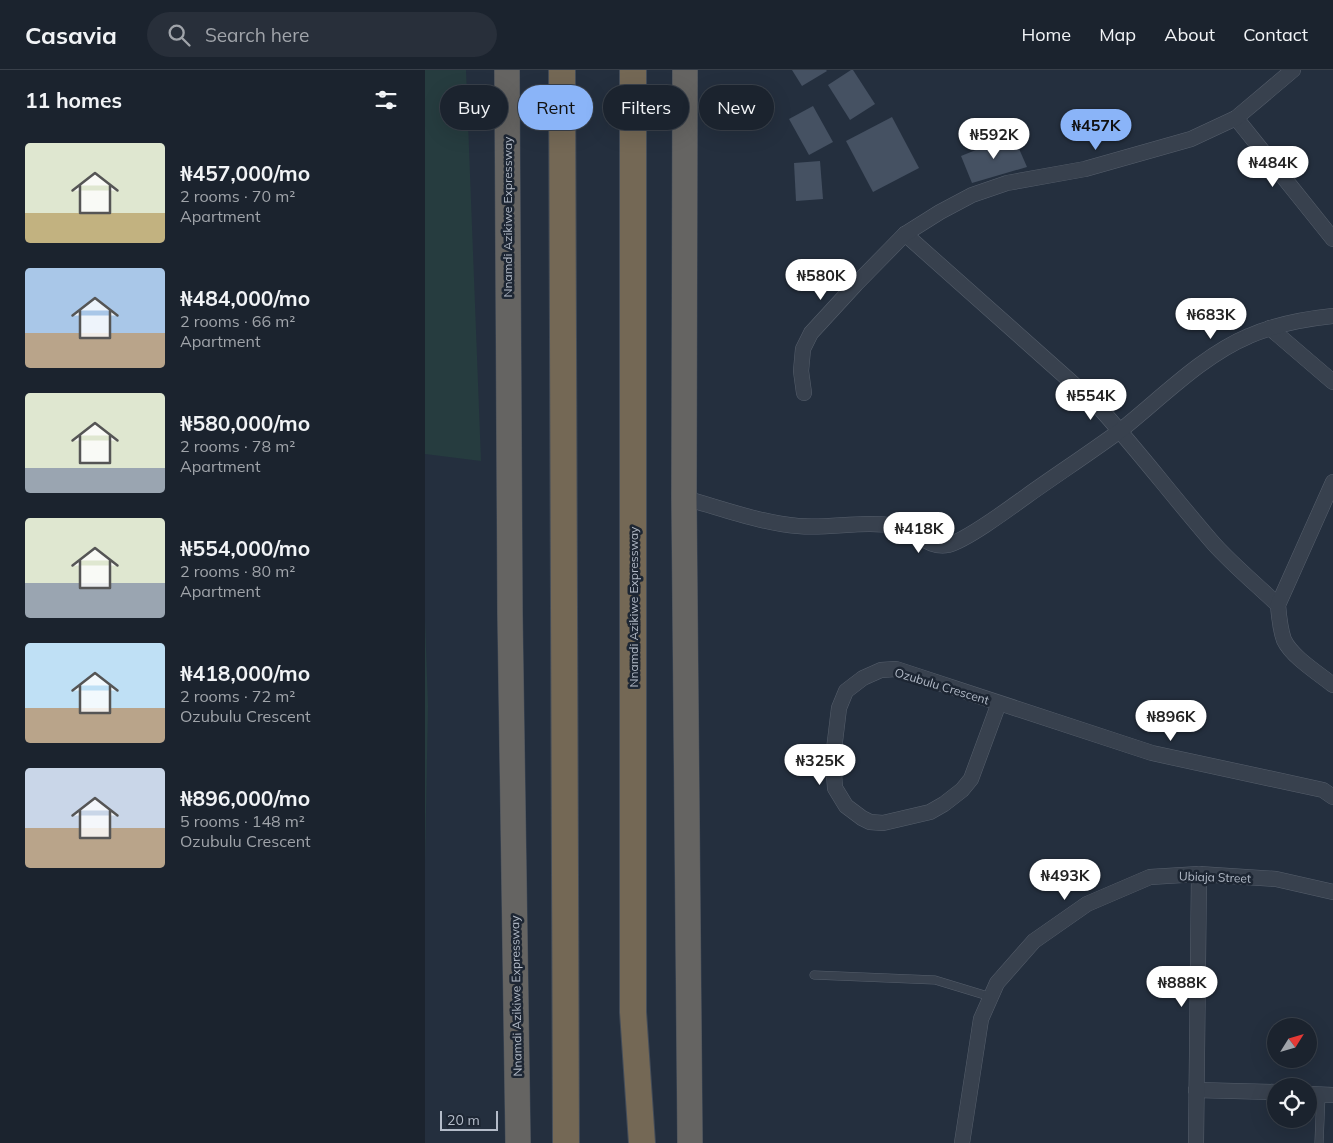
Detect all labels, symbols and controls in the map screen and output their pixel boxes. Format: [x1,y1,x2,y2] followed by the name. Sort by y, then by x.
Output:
[147,12,497,57] search box
[25,20,117,50] text: Casavia
[165,21,193,49] icon: search
[205,23,309,47] text: Search here
[1021,23,1071,46] text: Home
[1099,23,1136,46] text: Map
[1164,23,1215,46] text: About
[1243,23,1308,46] text: Contact
[440,85,508,130] chip: Buy
[518,85,593,130] chip: Rent
[603,85,689,130] chip: Filters
[699,85,774,130] chip: New
[372,86,400,114] icon: filters
[25,87,122,113] text: 11 homes
[1061,108,1131,151] pin: ₦457K
[1071,115,1121,135] text: ₦457K
[959,118,1029,160] pin: ₦592K
[969,124,1019,144] text: ₦592K
[500,136,515,297] street label: Nnamdi Azikiwe Expressway
[1238,146,1308,188] pin: ₦484K
[1248,152,1298,172] text: ₦484K
[180,160,310,186] text: ₦457,000/mo
[65,163,125,223] icon: home
[180,186,295,206] text: 2 rooms · 70 m²
[180,206,261,226] text: Apartment
[786,258,856,301] pin: ₦580K
[796,265,846,285] text: ₦580K
[180,285,310,311] text: ₦484,000/mo
[65,288,125,348] icon: home
[1176,298,1246,340] pin: ₦683K
[1186,304,1236,324] text: ₦683K
[180,311,295,331] text: 2 rooms · 66 m²
[180,331,261,351] text: Apartment
[1056,378,1126,421] pin: ₦554K
[1066,385,1116,405] text: ₦554K
[180,410,310,436] text: ₦580,000/mo
[65,413,125,473] icon: home
[180,436,295,456] text: 2 rooms · 78 m²
[180,456,261,476] text: Apartment
[884,512,954,554] pin: ₦418K
[894,518,944,538] text: ₦418K
[626,526,641,687] street label: Nnamdi Azikiwe Expressway
[180,535,310,561] text: ₦554,000/mo
[65,538,125,598] icon: home
[180,561,295,581] text: 2 rooms · 80 m²
[180,581,261,601] text: Apartment
[180,660,310,686] text: ₦418,000/mo
[65,663,125,723] icon: home
[893,665,991,707] street label: Ozubulu Crescent
[180,686,295,706] text: 2 rooms · 72 m²
[1136,700,1206,742] pin: ₦896K
[180,706,311,726] text: Ozubulu Crescent
[1146,706,1196,726] text: ₦896K
[785,744,855,786] pin: ₦325K
[795,750,845,770] text: ₦325K
[180,785,310,811] text: ₦896,000/mo
[65,788,125,848] icon: home
[180,811,305,831] text: 5 rooms · 148 m²
[180,831,311,851] text: Ozubulu Crescent
[1030,858,1100,901] pin: ₦493K
[1040,865,1090,885] text: ₦493K
[1179,868,1251,886] street label: Ubiaja Street
[507,915,525,1077] street label: Nnamdi Azikiwe Expressway
[1147,966,1217,1008] pin: ₦888K
[1157,972,1207,992] text: ₦888K
[1267,1018,1317,1068] north arrow
[1267,1018,1317,1128] map controls
[1267,1078,1317,1128] button: locate
[440,1108,497,1131] scale bar
[447,1111,480,1129] text: 20 m

